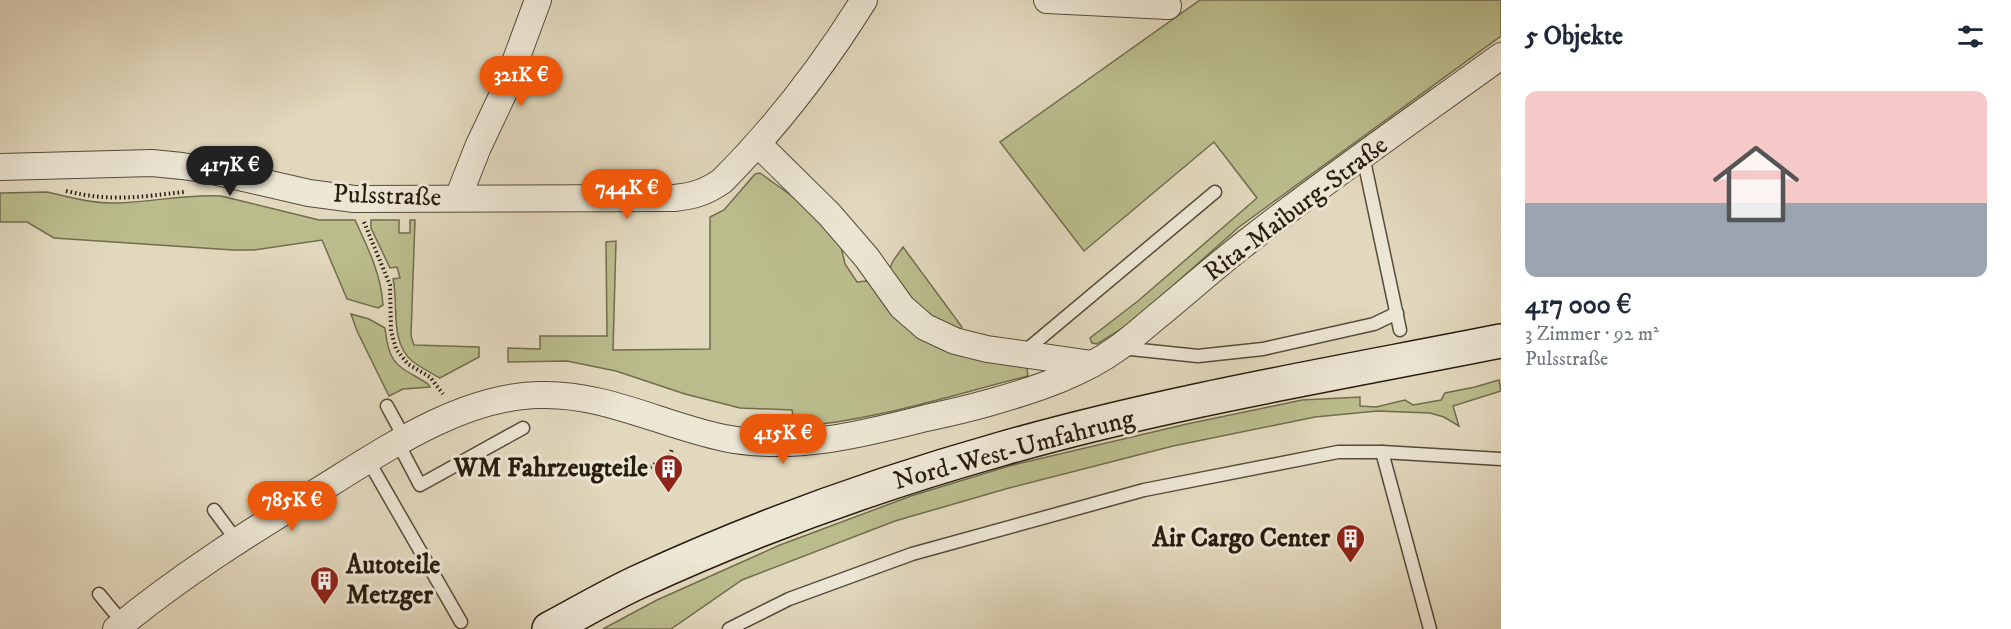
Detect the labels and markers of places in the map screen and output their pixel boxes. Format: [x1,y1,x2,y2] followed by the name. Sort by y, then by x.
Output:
[472,56,570,107] pin: 321K €
[181,146,279,197] pin: 417K €
[578,169,676,220] pin: 744K €
[734,414,832,465] pin: 415K €
[453,452,648,485] place label: WM Fahrzeugteile
[653,452,685,494] building icon: WM Fahrzeugteile
[243,481,341,532] pin: 785K €
[1151,522,1330,555] place label: Air Cargo Center
[1335,522,1367,564] building icon: Air Cargo Center
[345,549,441,612] place label: Autoteile Metzger
[309,564,341,606] building icon: Autoteile Metzger

